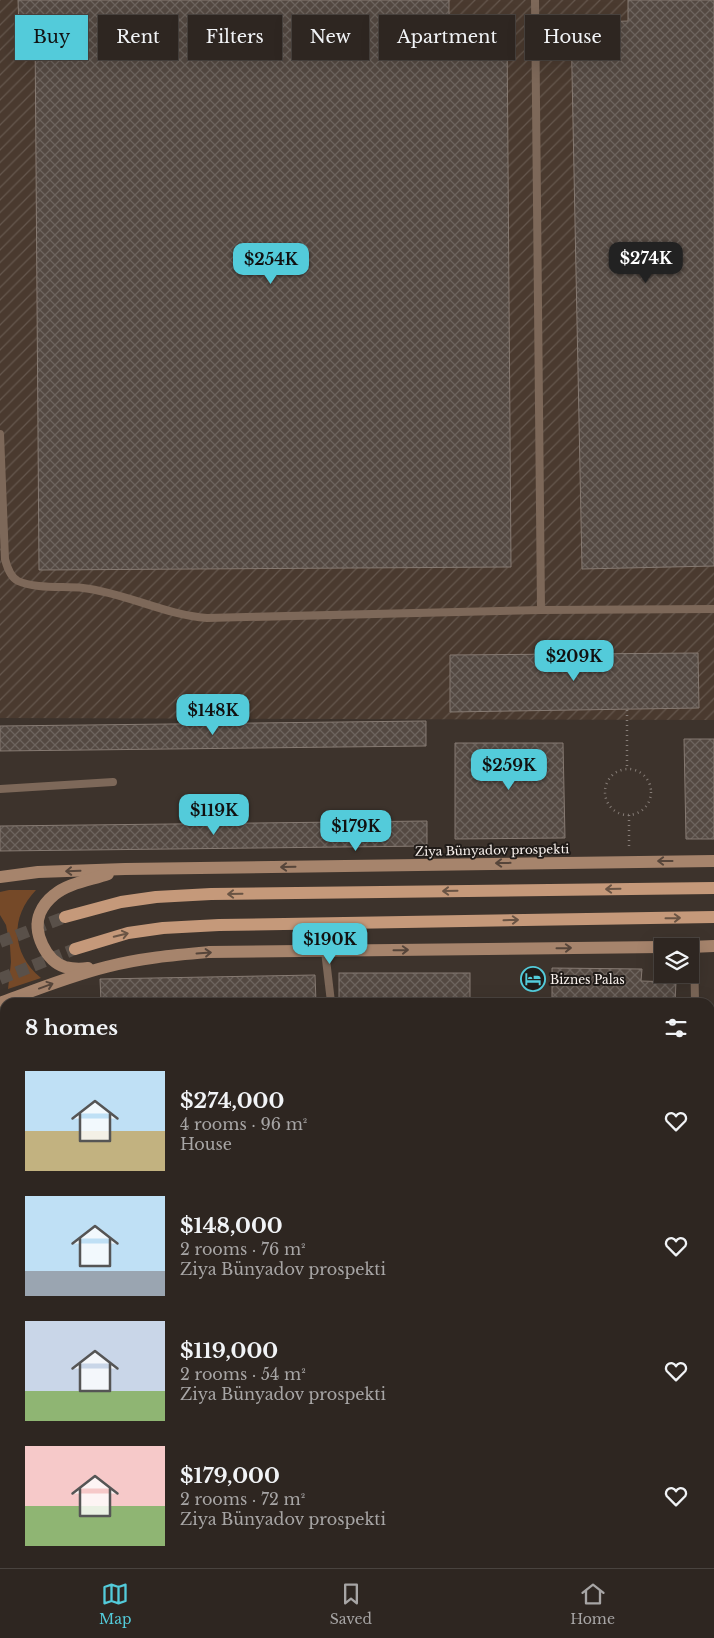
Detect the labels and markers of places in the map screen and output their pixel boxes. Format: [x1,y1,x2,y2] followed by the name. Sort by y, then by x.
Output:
[236,242,306,285] pin: $254K
[611,242,681,284] pin: $274K
[539,640,609,682] pin: $209K
[178,694,248,736] pin: $148K
[474,748,544,791] pin: $259K
[179,794,249,836] pin: $119K
[321,810,391,852] pin: $179K
[295,922,365,965] pin: $190K
[520,966,546,992] hotel icon: Biznes Palas
[550,972,625,987] place label: Biznes Palas

